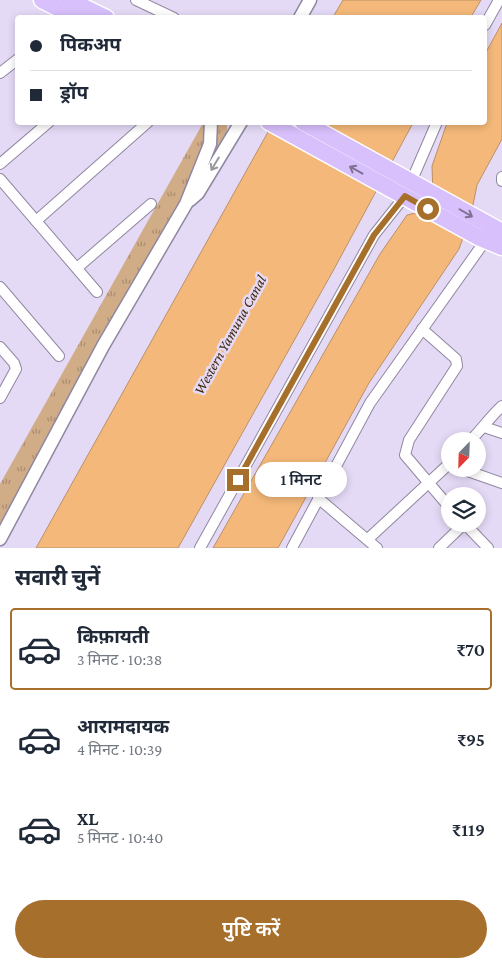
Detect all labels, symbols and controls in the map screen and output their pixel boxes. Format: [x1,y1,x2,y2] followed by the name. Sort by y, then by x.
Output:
[60,34,121,55] text: पिकअप
[60,82,88,103] text: ड्रॉप
[209,156,219,170] one-way arrow
[349,165,364,175] one-way arrow
[417,198,439,220] route start
[459,209,473,219] one-way arrow
[191,273,269,397] water label: Western Yamuna Canal
[441,432,486,478] north arrow
[441,432,486,532] map controls
[256,462,348,498] callout: 1 मिनट
[227,469,249,491] route end
[280,471,322,488] text: 1 मिनट
[441,487,486,532] button: layers
[15,565,100,590] text: सवारी चुनें
[77,626,149,647] text: किफ़ायती
[17,627,62,672] icon: car
[456,639,485,660] text: ₹70
[77,651,162,668] text: 3 मिनट · 10:38
[77,716,169,737] text: आरामदायक
[17,717,62,762] icon: car
[457,729,485,750] text: ₹95
[77,741,162,758] text: 4 मिनट · 10:39
[17,807,62,852] icon: car
[77,808,99,829] text: XL
[452,819,485,840] text: ₹119
[77,829,163,846] text: 5 मिनट · 10:40
[15,900,487,958] button: पुष्टि करें

